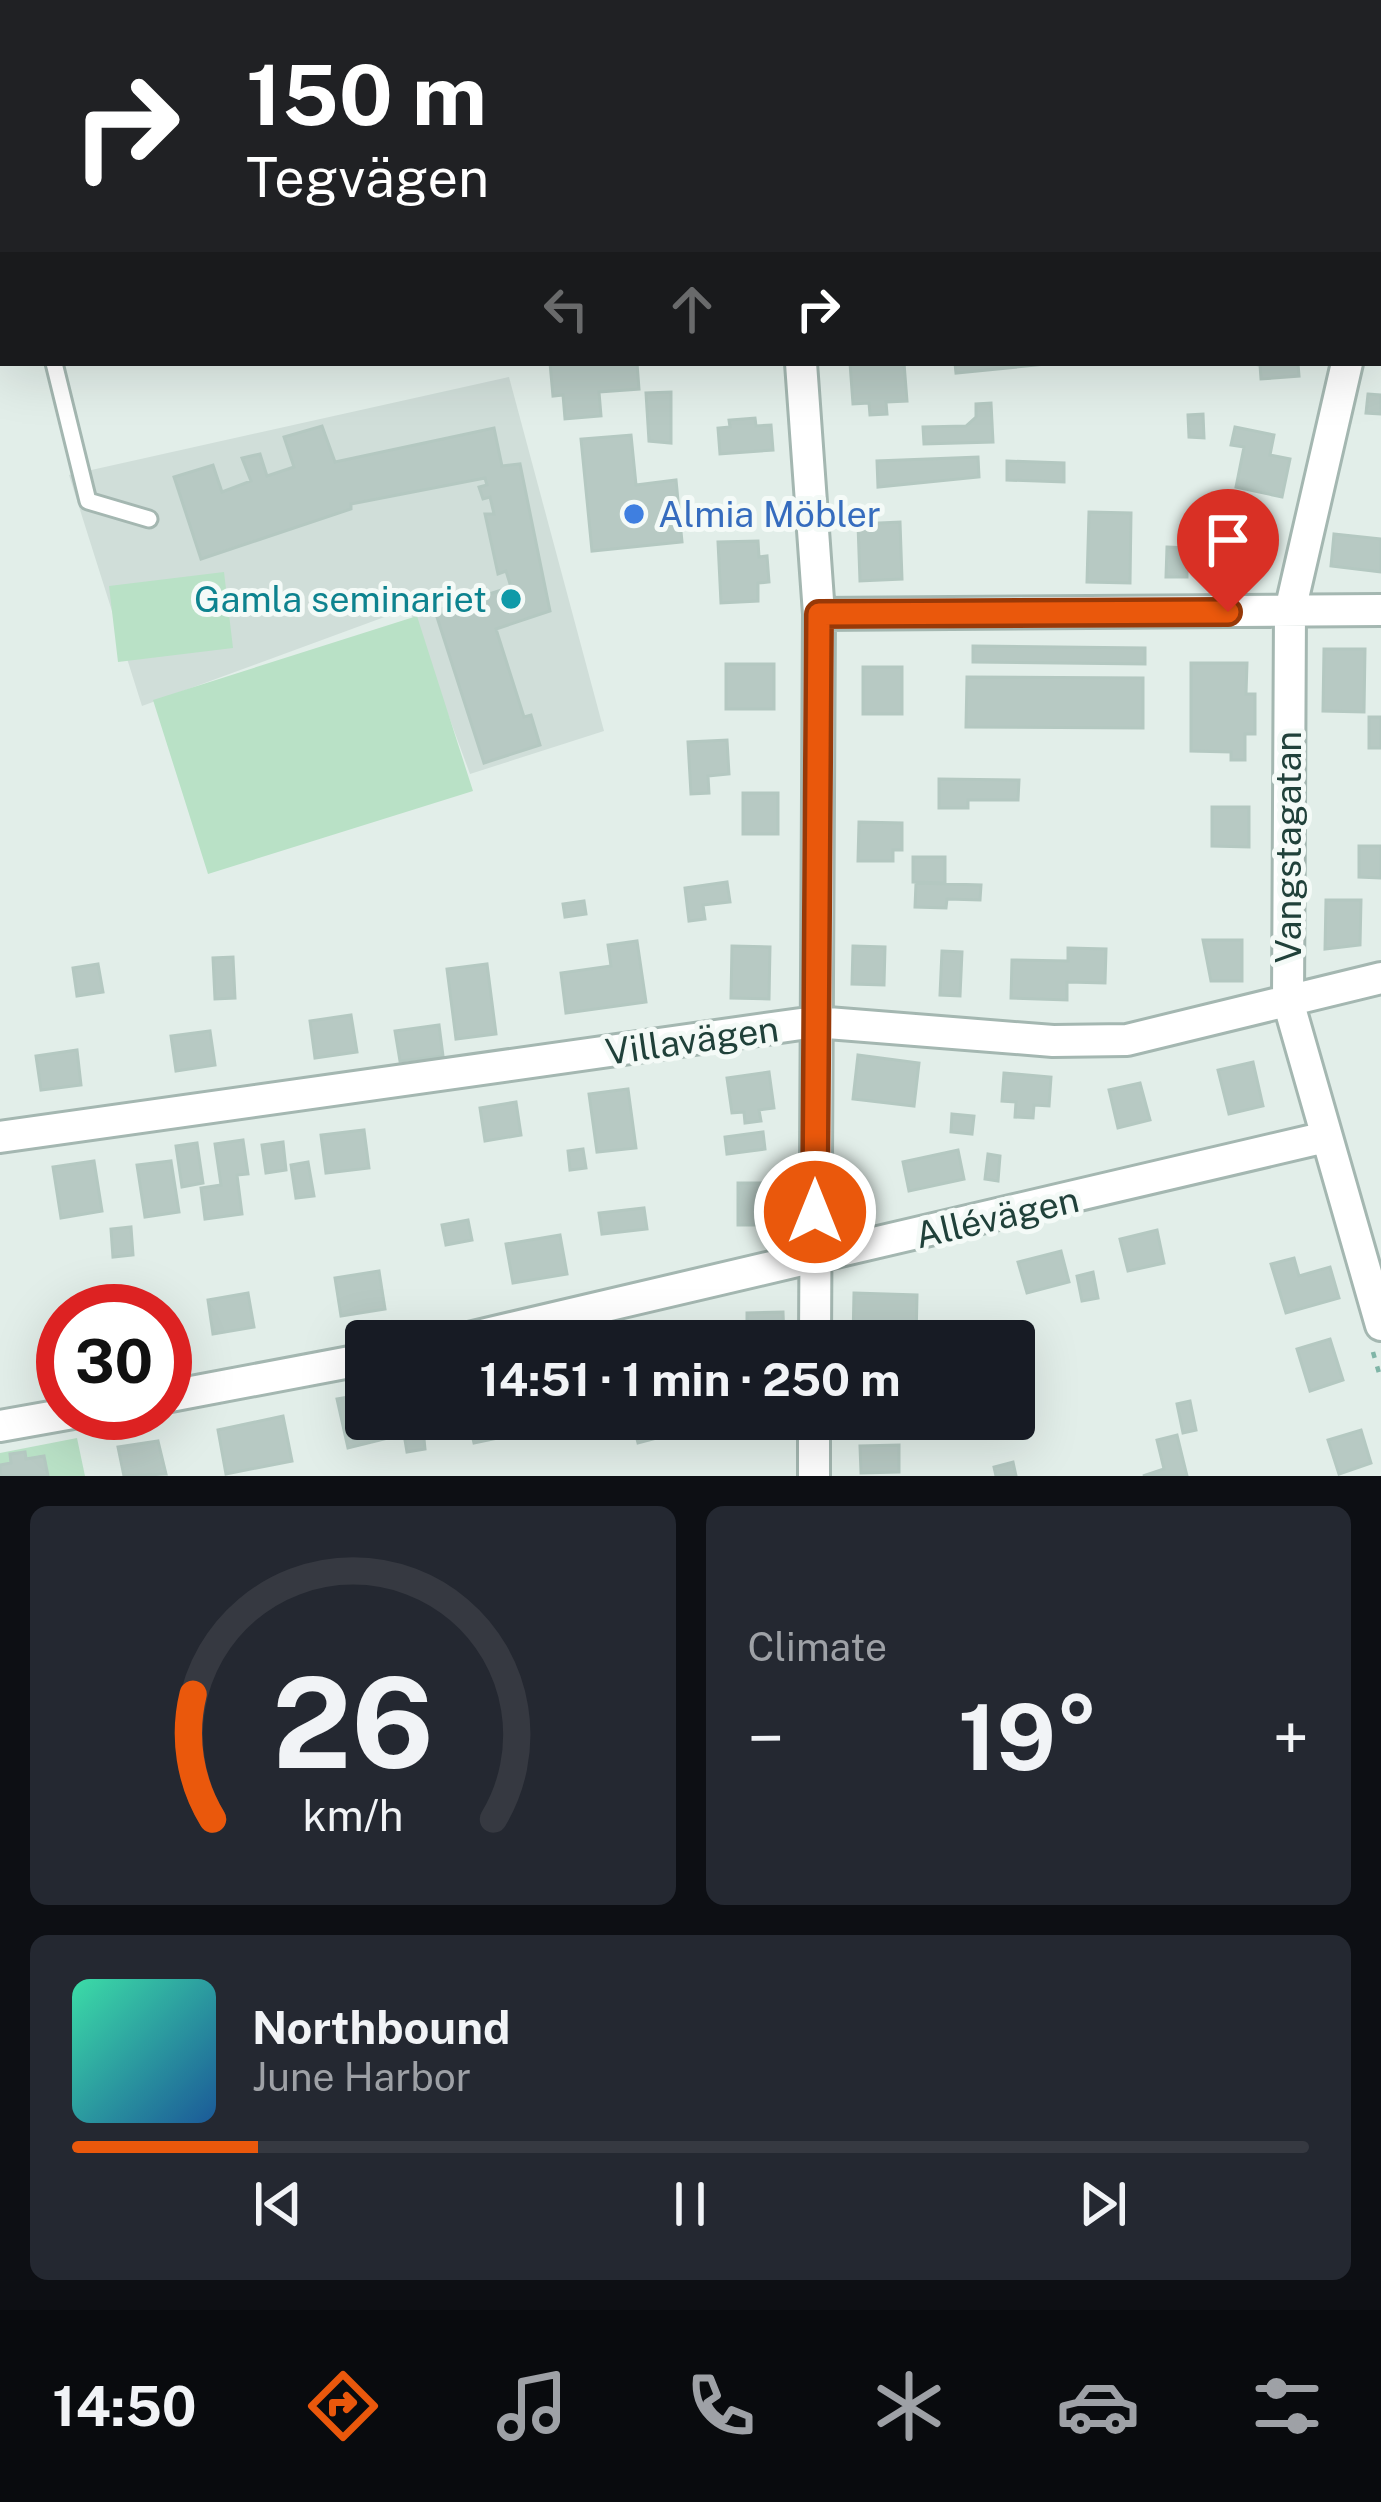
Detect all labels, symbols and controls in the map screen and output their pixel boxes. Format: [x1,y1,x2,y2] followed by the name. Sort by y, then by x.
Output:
[246,45,487,144] text: 150 m
[48,48,204,204] icon: right
[246,146,489,209] text: Tegvägen
[533,276,599,342] icon: left
[659,276,725,342] icon: ahead
[785,276,851,342] icon: right
[1177,489,1279,612] pin
[658,493,881,535] place label: Almia Möbler
[621,501,647,527] marker: Almia Möbler
[1195,507,1261,573] icon: arrive
[194,578,487,620] place label: Gamla seminariet
[498,586,524,612] marker: Gamla seminariet
[1267,731,1309,963] street label: Vangstagatan
[603,1007,781,1073] street label: Villavägen
[752,1149,878,1275] position arrow
[911,1178,1083,1256] street label: Allévägen
[36,1284,192,1440] speed limit sign: 30
[479,1353,901,1406] text: 14:51 · 1 min · 250 m
[748,1624,887,1670] text: Climate
[272,1649,434,1796] text: 26
[958,1684,1099,1790] text: 19°
[748,1699,784,1777] text: −
[1272,1699,1309,1777] text: +
[302,1789,403,1840] text: km/h
[252,2001,510,2054] text: Northbound
[252,2054,471,2100] text: June Harbor
[245,2171,311,2237] icon: previous
[657,2171,723,2237] icon: pause
[1070,2171,1136,2237] icon: next
[301,2364,385,2448] icon: directions
[490,2364,574,2448] icon: music
[679,2364,763,2448] icon: phone
[867,2364,951,2448] icon: climate
[1056,2364,1140,2448] icon: car
[1245,2364,1329,2448] icon: filters
[52,2375,197,2438] text: 14:50

